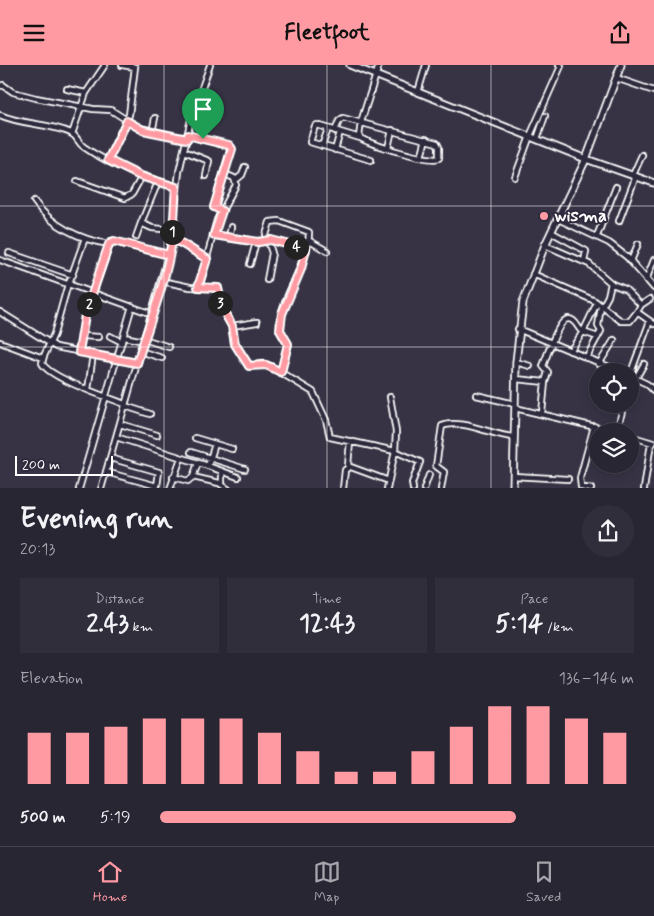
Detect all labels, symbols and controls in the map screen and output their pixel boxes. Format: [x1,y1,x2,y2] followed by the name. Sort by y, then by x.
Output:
[20,19,48,47] icon: menu
[284,19,370,47] text: Fleetfoot
[606,19,634,47] icon: share
[182,88,224,139] pin
[189,95,217,123] icon: arrive
[554,204,607,228] place label: wisma
[538,210,550,222] marker: wisma
[160,219,184,245] pin: 1
[169,223,176,241] text: 1
[284,235,308,259] pin: 4
[292,238,301,256] text: 4
[76,291,102,317] pin: 2
[208,291,232,315] pin: 3
[217,294,224,312] text: 3
[86,295,93,313] text: 2
[589,363,639,473] map controls
[589,363,639,413] button: locate
[589,423,639,473] button: layers
[15,453,112,477] scale bar
[22,456,60,474] text: 200 m
[20,501,173,538] text: Evening run
[582,505,634,557] button: share
[20,539,55,560] text: 20:13
[95,590,144,608] text: Distance
[312,590,342,608] text: Time
[520,590,548,608] text: Pace
[86,608,129,641] text: 2.43
[299,608,355,641] text: 12:43
[495,608,543,641] text: 5:14
[129,618,153,636] text: km
[543,618,573,636] text: /km
[20,668,83,689] text: Elevation
[559,668,634,689] text: 136–146 m
[20,807,65,828] text: 500 m
[100,807,131,828] text: 5:19
[93,858,127,906] tab: Home
[313,858,341,906] tab: Map
[526,858,561,906] tab: Saved

